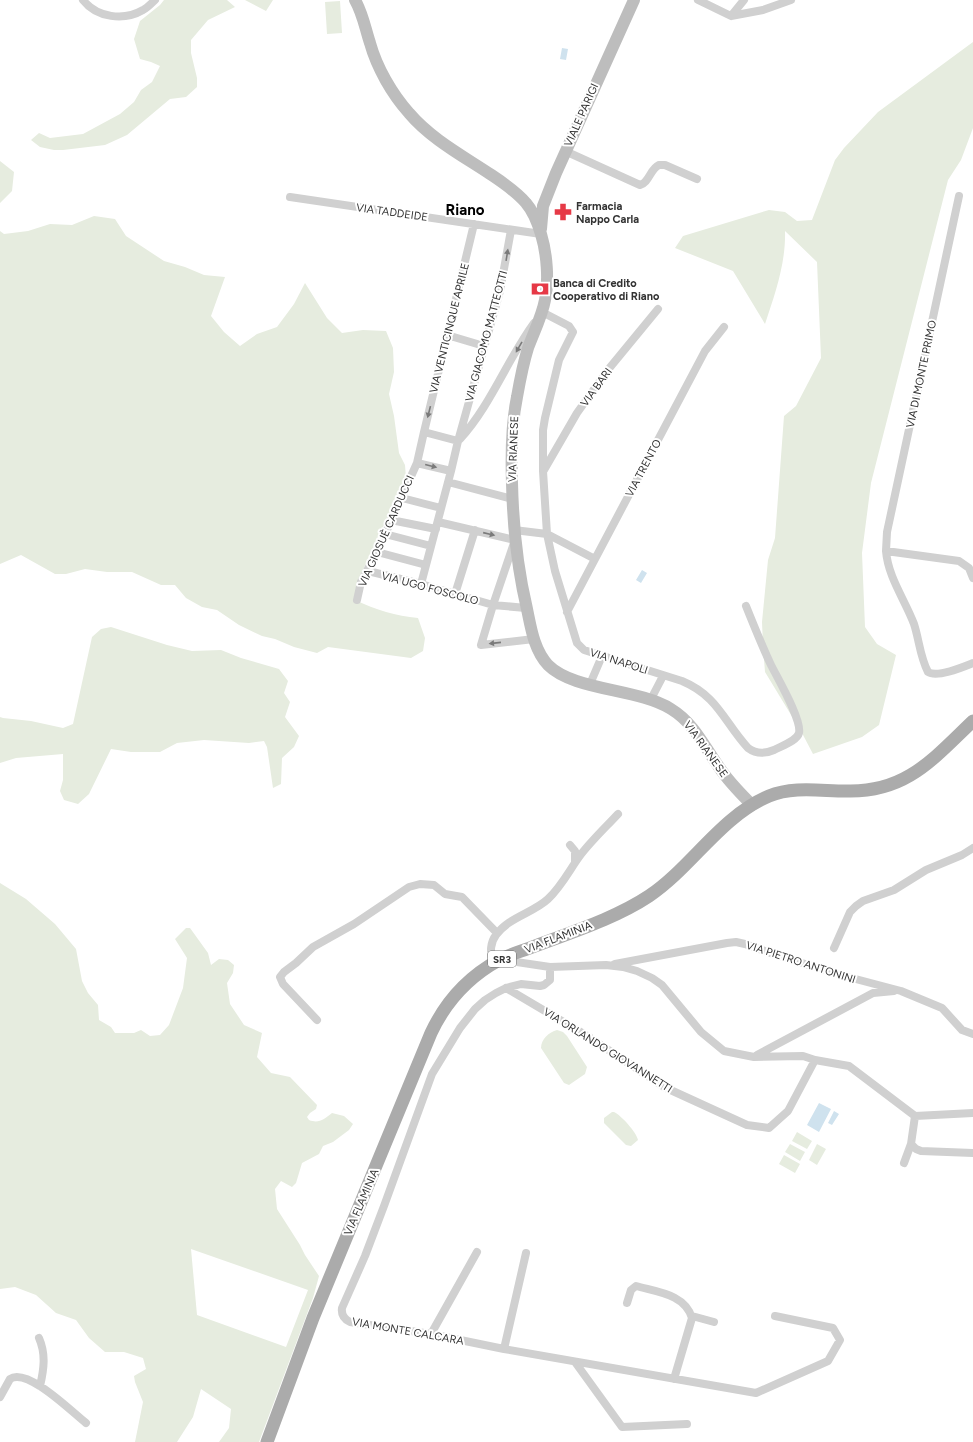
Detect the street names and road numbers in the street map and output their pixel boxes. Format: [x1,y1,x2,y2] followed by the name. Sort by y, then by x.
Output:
[562,82,601,149] street label: VIALE PARIGI
[355,201,429,224] street label: VIA TADDEIDE
[427,262,472,394] street label: VIA VENTICINQUE APRILE
[463,269,510,403] street label: VIA GIACOMO MATTEOTTI
[904,319,939,429] street label: VIA DI MONTE PRIMO
[578,365,615,409] street label: VIA BARI
[506,416,521,482] street label: VIA RIANESE
[623,437,664,499] street label: VIA TRENTO
[355,473,417,589] street label: VIA GIOSUÈ CARDUCCI
[380,569,480,608] street label: VIA UGO FOSCOLO
[588,646,650,677] street label: VIA NAPOLI
[681,719,730,780] street label: VIA RIANESE
[523,918,594,956] street label: VIA FLAMINIA
[744,939,857,986] street label: VIA PIETRO ANTONINI
[488,951,516,967] road number: SR3
[541,1005,675,1096] street label: VIA ORLANDO GIOVANNETTI
[342,1166,382,1237] street label: VIA FLAMINIA
[351,1315,465,1348] street label: VIA MONTE CALCARA

